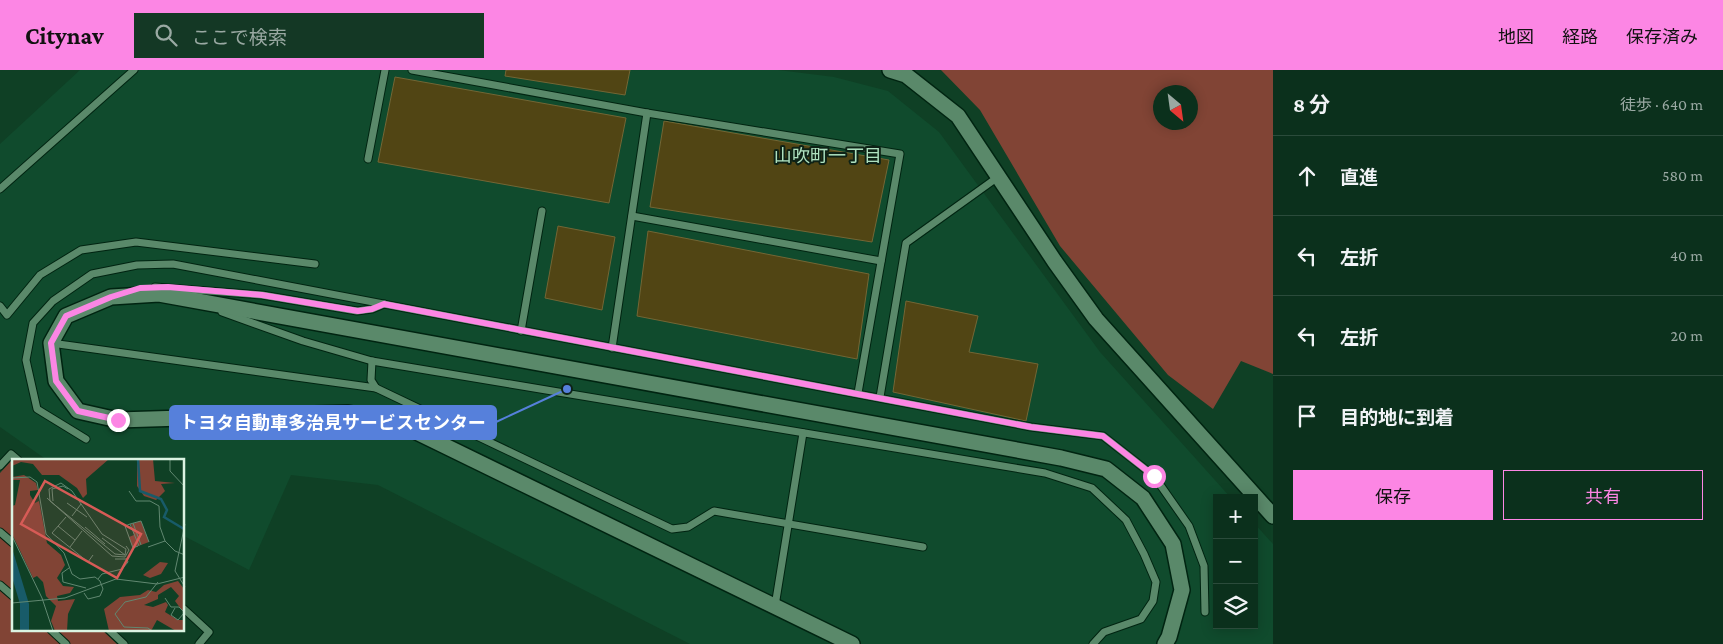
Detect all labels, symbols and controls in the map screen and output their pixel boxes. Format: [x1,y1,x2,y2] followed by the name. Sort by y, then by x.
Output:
[134,13,484,58] search box
[152,21,180,49] icon: search
[25,22,104,49] text: Citynav
[192,27,287,48] text: ここで検索
[1498,27,1534,47] text: 地図
[1562,27,1598,47] text: 経路
[1626,27,1698,47] text: 保存済み
[1153,85,1198,130] north arrow
[1293,93,1330,117] text: 8 分
[1620,96,1703,113] text: 徒歩 · 640 m
[774,146,882,166] district label: 山吹町一丁目
[1293,162,1321,190] icon: ahead
[1340,167,1378,188] text: 直進
[1662,167,1703,184] text: 580 m
[1293,242,1321,270] icon: left
[1340,247,1378,268] text: 左折
[1670,247,1703,264] text: 40 m
[1293,322,1321,350] icon: left
[1340,327,1378,348] text: 左折
[1670,327,1703,344] text: 20 m
[1293,402,1321,430] icon: arrive
[170,406,496,439] callout: トヨタ自動車多治見サービスセンター
[1340,407,1454,428] text: 目的地に到着
[107,409,130,432] route end
[180,413,486,433] text: トヨタ自動車多治見サービスセンター
[12,459,185,632] inset map
[1143,465,1166,488] route start
[1293,470,1493,520] button: 保存
[1503,470,1703,520] button: 共有
[1213,494,1258,629] map controls
[1213,494,1258,539] button: +
[1213,539,1258,584] button: −
[1213,584,1258,629] button: layers

